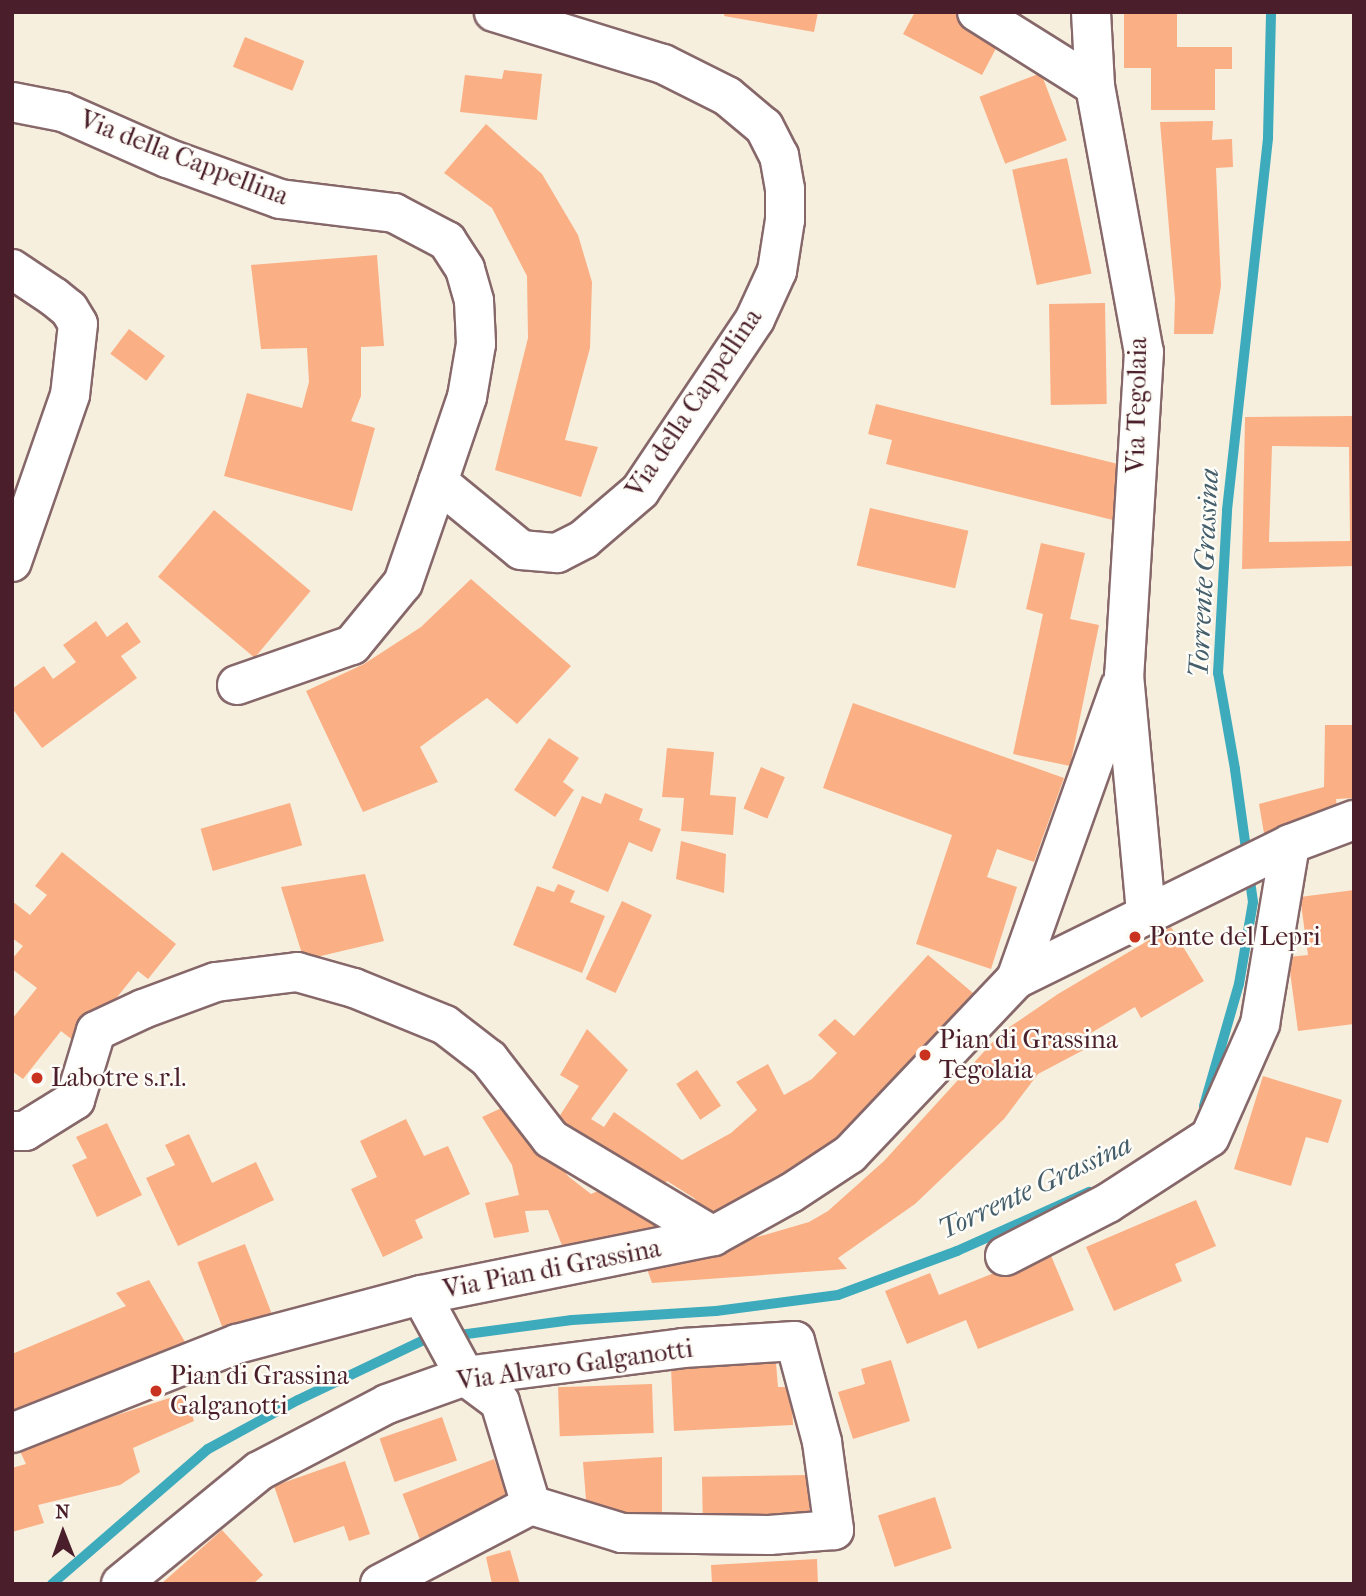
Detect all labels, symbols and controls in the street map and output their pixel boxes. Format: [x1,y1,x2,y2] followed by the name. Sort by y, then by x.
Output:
[75,104,293,212] street label: Via della Cappellina
[619,303,769,503] street label: Via della Cappellina
[1120,337,1154,473] street label: Via Tegolaia
[1182,467,1226,679] water label: Torrente Grassina
[1149,921,1321,953] place label: Ponte del Lepri
[1127,929,1143,945] marker: Ponte del Lepri
[939,1024,1118,1086] place label: Pian di Grassina Tegolaia
[917,1047,933,1063] marker: Pian di Grassina Tegolaia
[51,1062,186,1094] place label: Labotre s.r.l.
[29,1070,45,1086] marker: Labotre s.r.l.
[933,1127,1137,1247] water label: Torrente Grassina
[441,1233,663,1305] street label: Via Pian di Grassina
[455,1333,695,1397] street label: Via Alvaro Galganotti
[170,1360,349,1422] place label: Pian di Grassina Galganotti
[148,1383,164,1399] marker: Pian di Grassina Galganotti
[28,1498,98,1568] north arrow
[55,1501,70,1523] text: N

